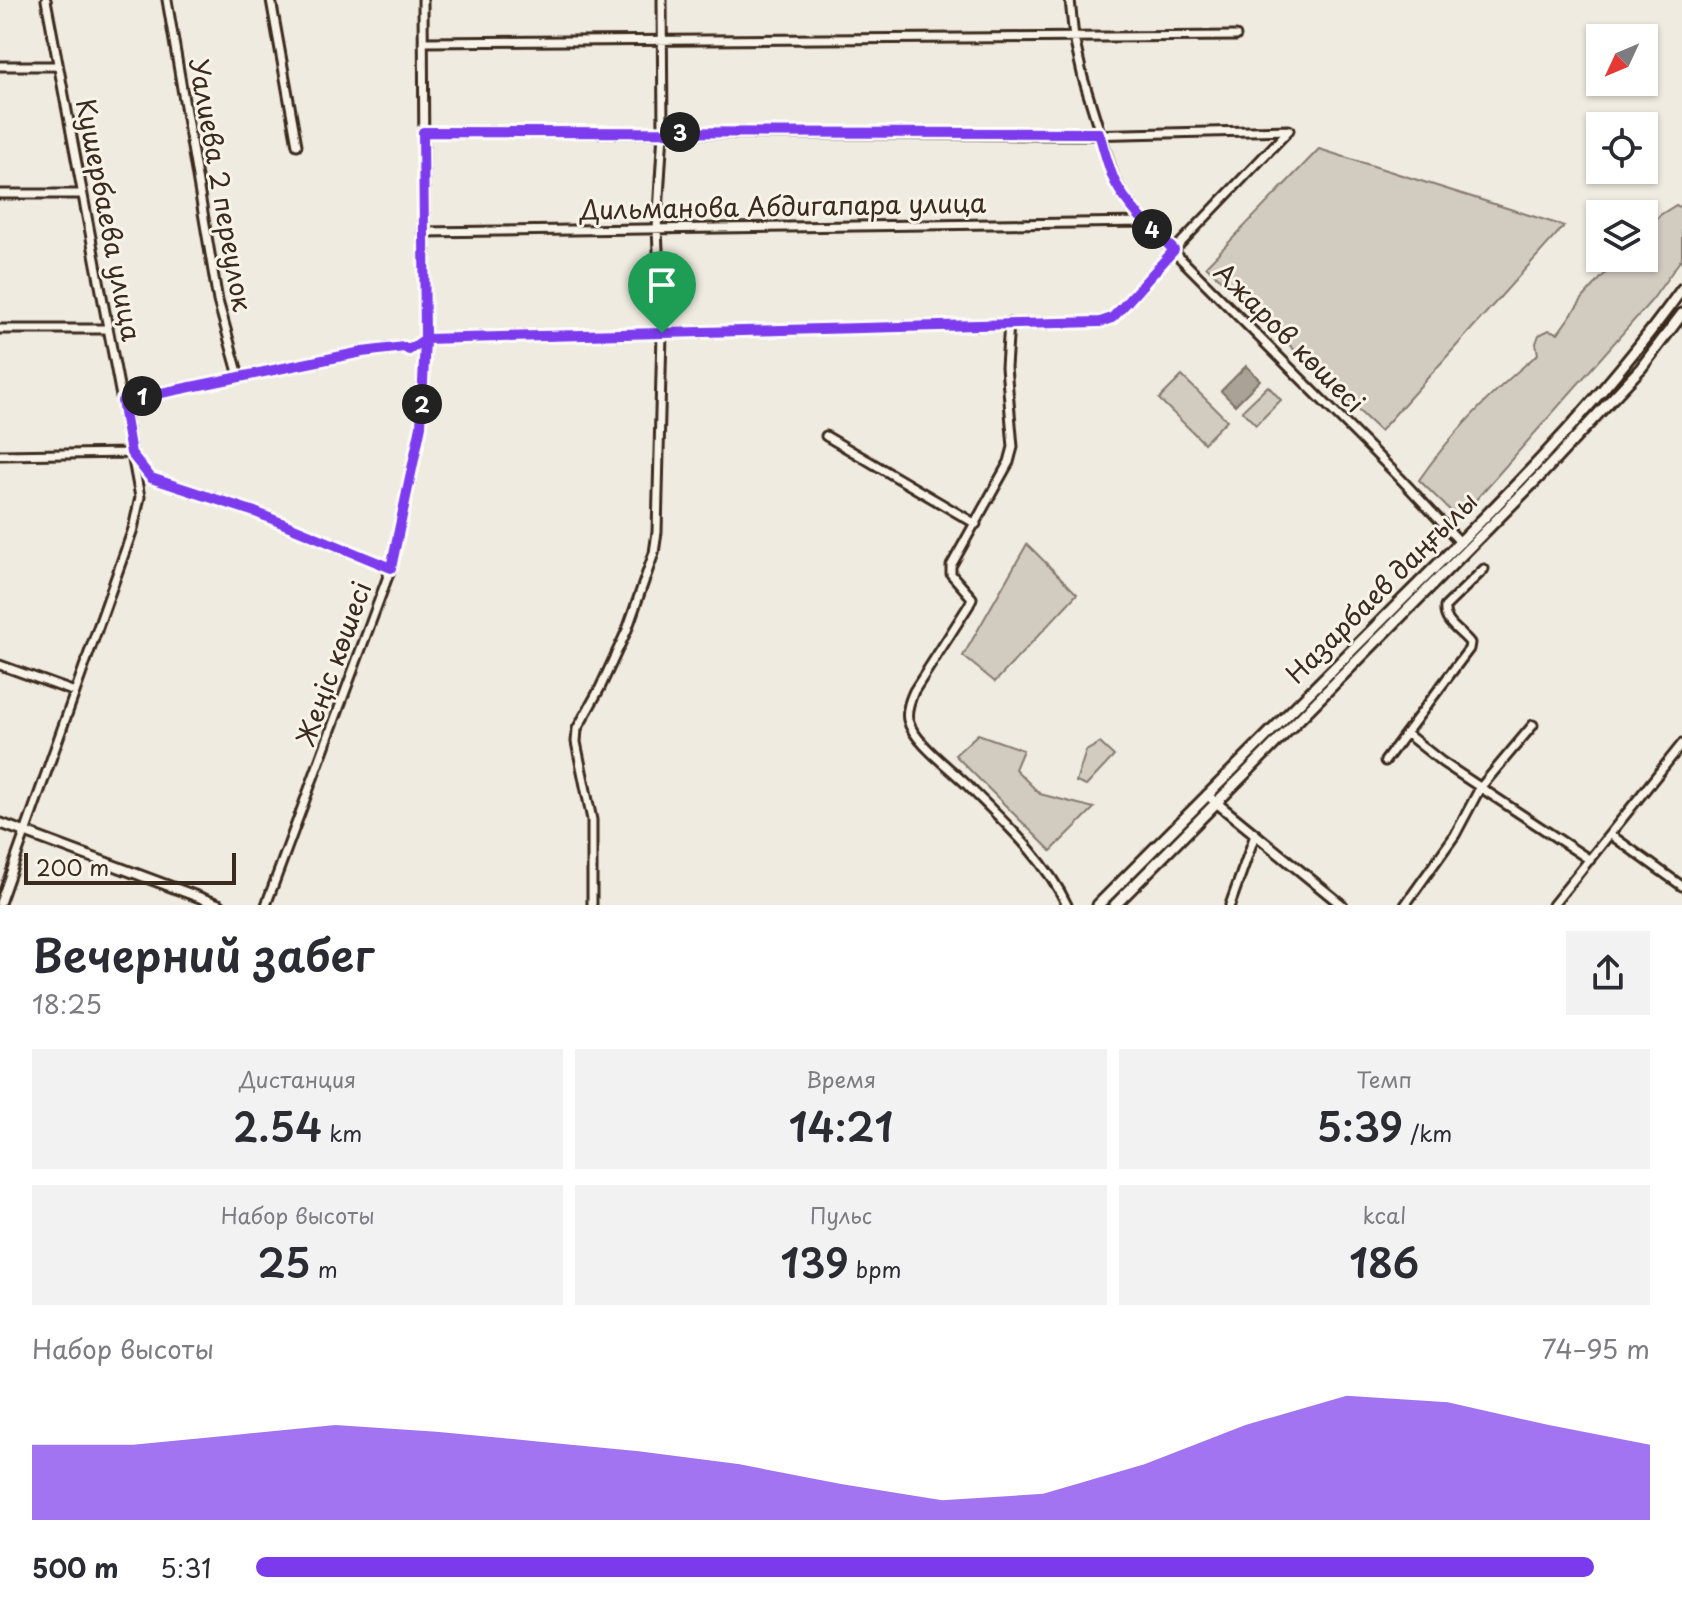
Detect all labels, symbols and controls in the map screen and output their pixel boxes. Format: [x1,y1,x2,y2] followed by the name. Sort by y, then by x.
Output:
[1586,24,1658,96] north arrow
[1586,24,1658,272] map controls
[180,55,263,315] street label: Уалиева 2 переулок
[67,95,152,345] street label: Кушербаева улица
[660,112,700,152] pin: 3
[1586,112,1658,184] button: locate
[673,115,687,148] text: 3
[578,182,987,229] street label: Дильманова Абдигапара улица
[1586,200,1658,272] button: layers
[1132,209,1172,249] pin: 4
[1145,212,1159,245] text: 4
[628,251,696,333] pin
[1206,253,1374,421] street label: Ажаров көшесі
[640,263,684,307] icon: arrive
[122,376,162,416] pin: 1
[137,379,147,412] text: 1
[402,384,442,424] pin: 2
[414,387,430,420] text: 2
[1276,482,1486,692] street label: Назарбаев даңғылы
[285,576,380,751] street label: Жеңіс көшесі
[24,849,236,885] scale bar
[36,850,109,883] text: 200 m
[32,921,374,987] text: Вечерний забег
[1566,931,1650,1015] button: share
[32,984,102,1023] text: 18:25
[239,1062,356,1095] text: Дистанция
[806,1062,876,1095] text: Время
[1357,1062,1412,1095] text: Темп
[233,1095,322,1156] text: 2.54
[789,1095,893,1156] text: 14:21
[1316,1095,1403,1156] text: 5:39
[322,1116,362,1149] text: km
[1403,1116,1452,1149] text: /km
[221,1198,375,1231] text: Набор высоты
[810,1198,872,1231] text: Пульс
[1362,1198,1406,1231] text: kcal
[257,1231,311,1292] text: 25
[781,1231,849,1292] text: 139
[1349,1231,1419,1292] text: 186
[311,1252,338,1285] text: m
[849,1252,901,1285] text: bpm
[32,1329,214,1368] text: Набор высоты
[1542,1329,1650,1368] text: 74–95 m
[32,1548,118,1587] text: 500 m
[160,1548,211,1587] text: 5:31

